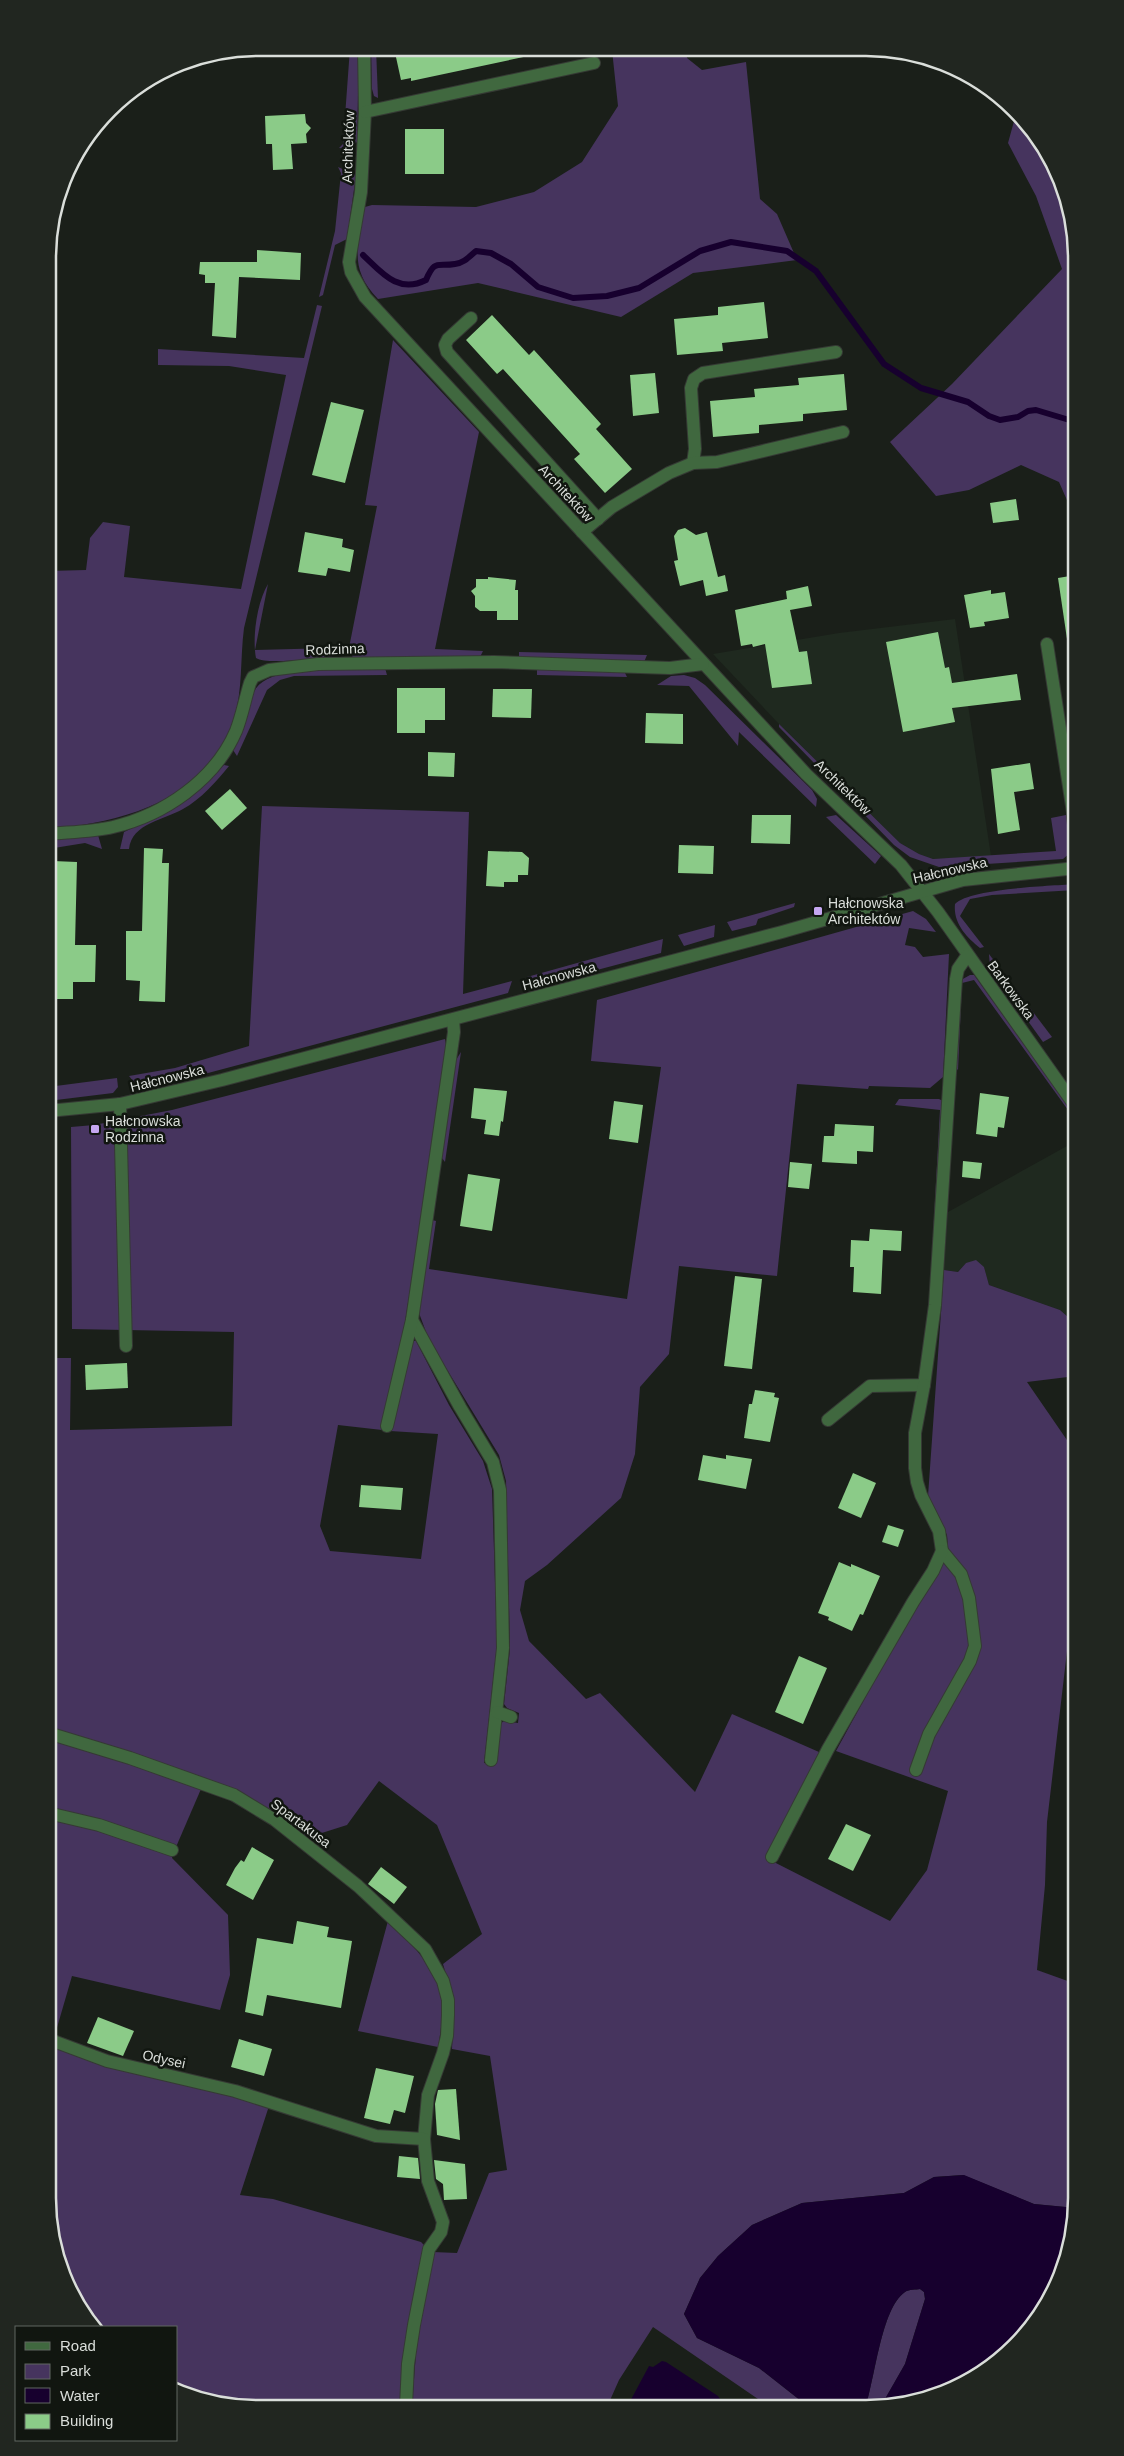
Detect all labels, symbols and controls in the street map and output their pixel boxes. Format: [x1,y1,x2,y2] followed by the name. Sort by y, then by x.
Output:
[339,110,357,183] street label: Architektów
[535,461,597,526] street label: Architektów
[305,640,365,658] street label: Rodzinna
[811,756,875,819] street label: Architektów
[911,854,989,886] street label: Hałcnowska
[828,895,904,927] place label: Hałcnowska Architektów
[812,905,824,917] marker: Hałcnowska Architektów
[520,958,598,993] street label: Hałcnowska
[984,958,1038,1023] street label: Barkowska
[128,1061,206,1095] street label: Hałcnowska
[105,1113,181,1145] place label: Hałcnowska Rodzinna
[89,1123,101,1135] marker: Hałcnowska Rodzinna
[268,1795,334,1851] street label: Spartakusa
[141,2047,187,2071] street label: Odysei
[15,2326,178,2441] legend
[60,2337,96,2354] text: Road
[60,2362,91,2379] text: Park
[60,2387,99,2404] text: Water
[60,2412,113,2429] text: Building

